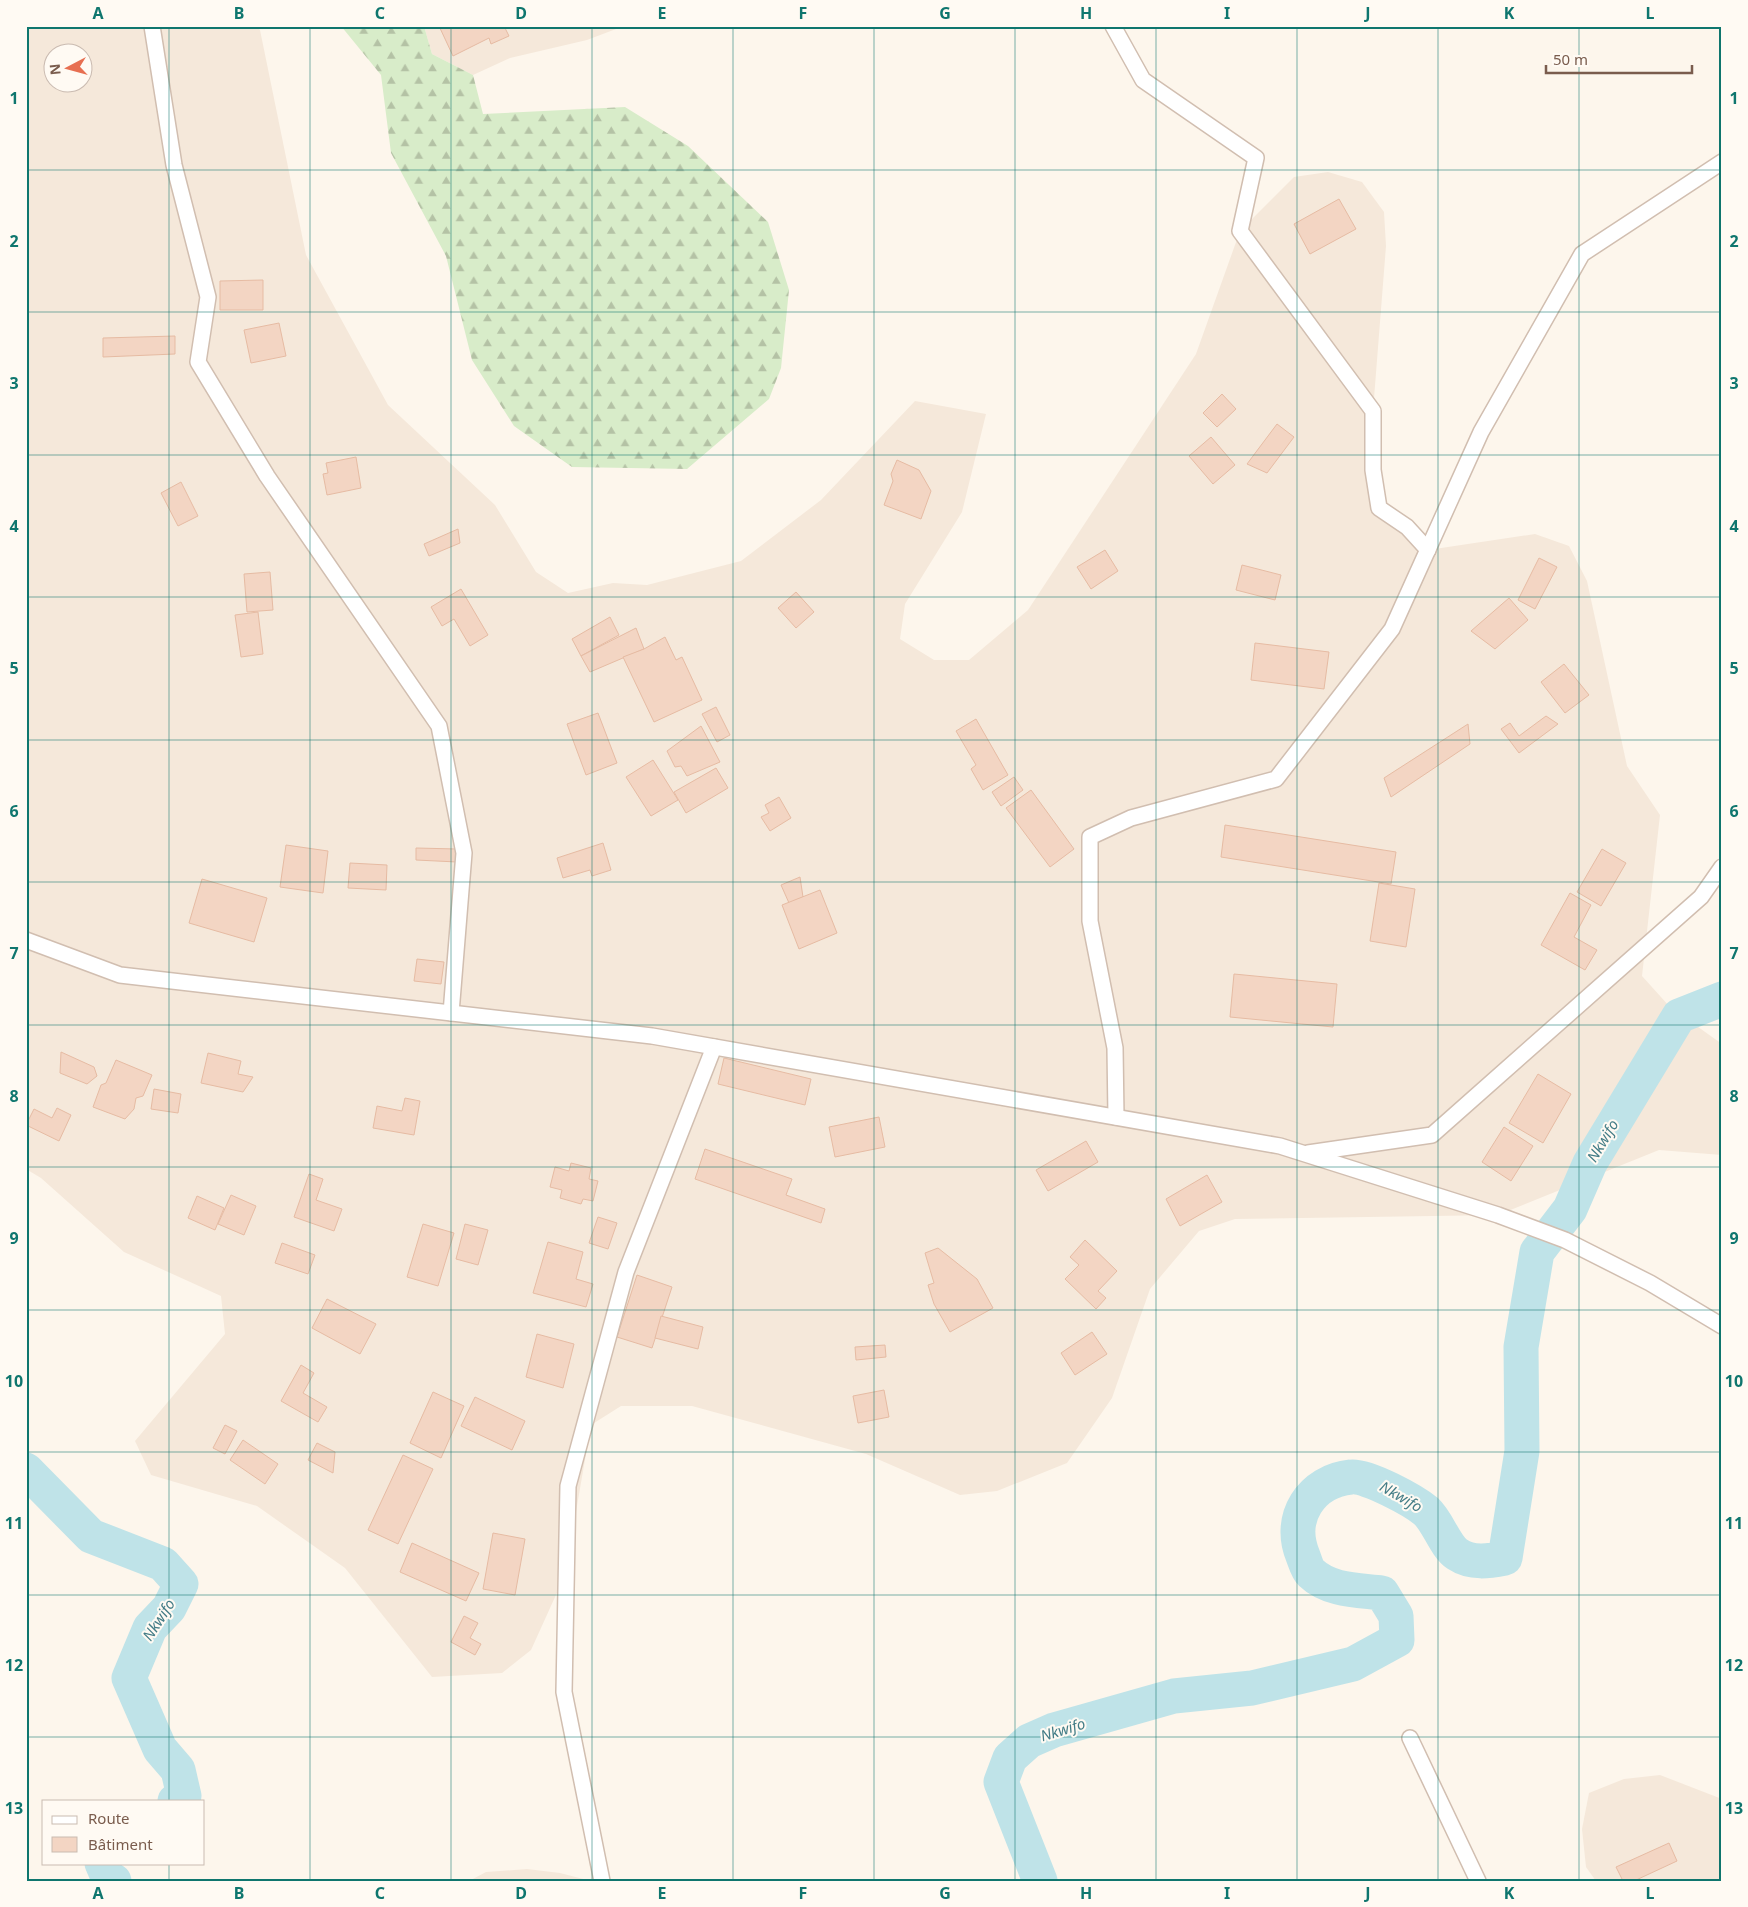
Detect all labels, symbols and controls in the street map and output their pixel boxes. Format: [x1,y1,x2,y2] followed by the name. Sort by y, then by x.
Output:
[92,2,104,24] text: A
[234,2,244,24] text: B
[375,2,385,24] text: C
[515,2,527,24] text: D
[658,2,667,24] text: E
[799,2,807,24] text: F
[939,2,951,24] text: G
[1080,2,1092,24] text: H
[1224,2,1230,24] text: I
[1363,2,1371,24] text: J
[1504,2,1515,24] text: K
[1646,2,1655,24] text: L
[42,42,92,92] north arrow
[1546,42,1692,74] scale bar
[1553,49,1588,69] text: 50 m
[45,63,65,76] text: N
[9,87,19,109] text: 1
[1729,87,1739,109] text: 1
[9,230,19,252] text: 2
[1729,230,1739,252] text: 2
[9,372,19,394] text: 3
[1729,372,1739,394] text: 3
[9,515,19,537] text: 4
[1729,515,1739,537] text: 4
[9,657,19,679] text: 5
[1729,657,1739,679] text: 5
[9,800,19,822] text: 6
[1729,800,1739,822] text: 6
[9,942,19,964] text: 7
[1729,942,1739,964] text: 7
[9,1085,19,1107] text: 8
[1729,1085,1739,1107] text: 8
[1582,1116,1623,1165] water label: Nkwifo
[9,1227,19,1249] text: 9
[1729,1227,1739,1249] text: 9
[5,1370,23,1392] text: 10
[1725,1370,1743,1392] text: 10
[1377,1476,1426,1516] water label: Nkwifo
[5,1512,23,1534] text: 11
[1725,1512,1743,1534] text: 11
[137,1595,179,1644] water label: Nkwifo
[5,1654,23,1676] text: 12
[1725,1654,1743,1676] text: 12
[1038,1713,1088,1745] water label: Nkwifo
[5,1797,23,1819] text: 13
[1725,1797,1743,1819] text: 13
[42,1800,205,1864] legend
[88,1808,130,1828] text: Route
[88,1834,153,1854] text: Bâtiment
[92,1882,104,1904] text: A
[234,1882,244,1904] text: B
[375,1882,385,1904] text: C
[515,1882,527,1904] text: D
[658,1882,667,1904] text: E
[799,1882,807,1904] text: F
[939,1882,951,1904] text: G
[1080,1882,1092,1904] text: H
[1224,1882,1230,1904] text: I
[1363,1882,1371,1904] text: J
[1504,1882,1515,1904] text: K
[1646,1882,1655,1904] text: L

